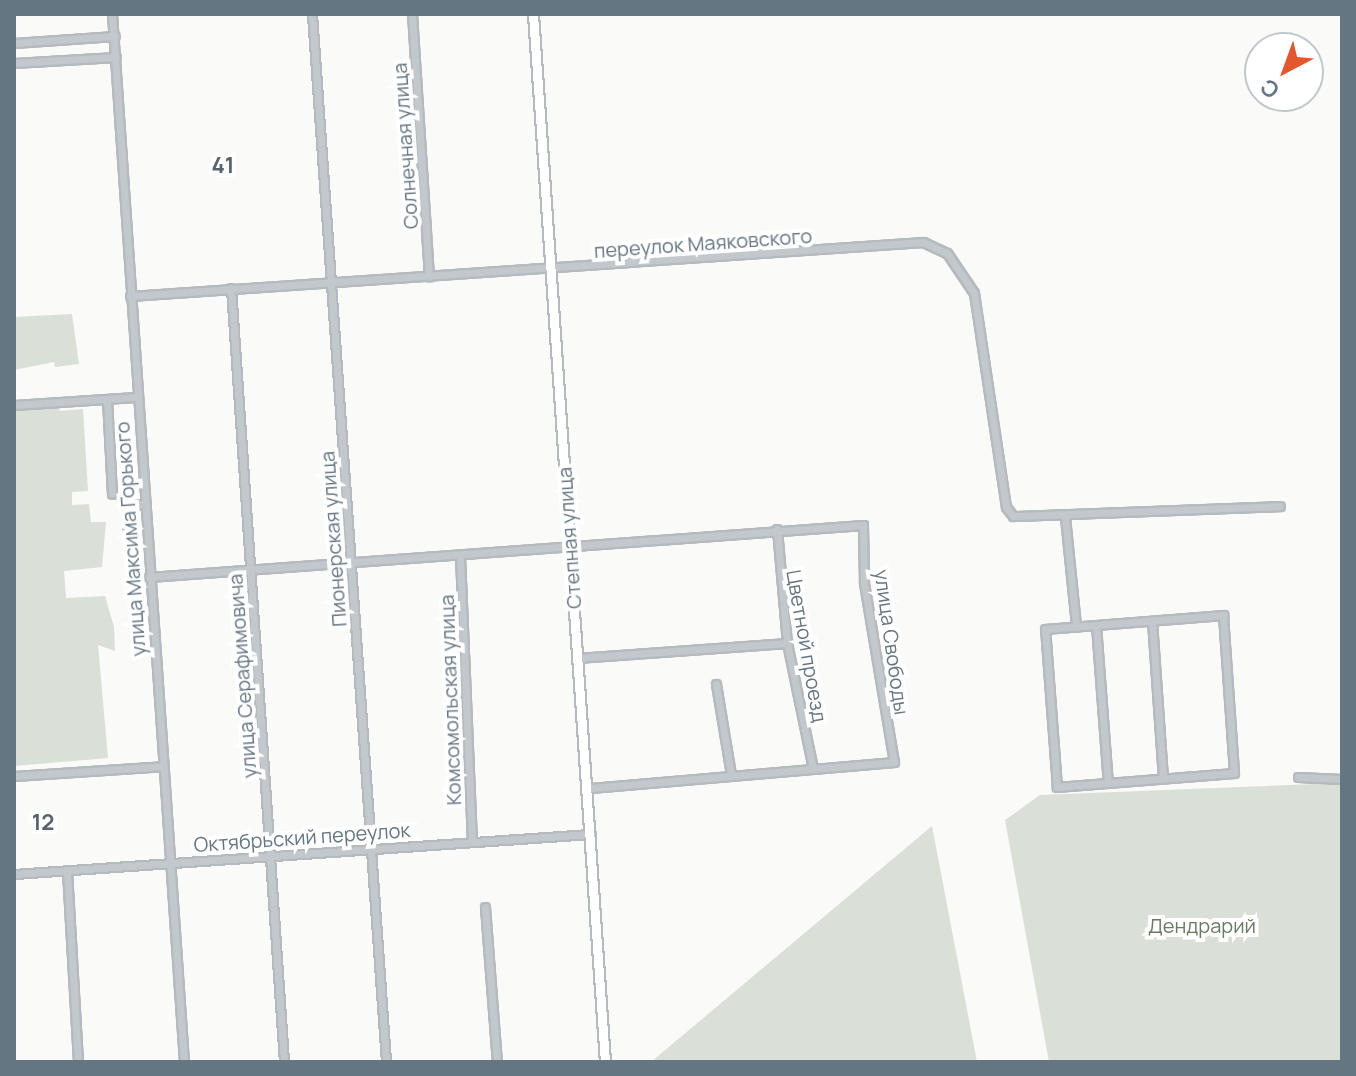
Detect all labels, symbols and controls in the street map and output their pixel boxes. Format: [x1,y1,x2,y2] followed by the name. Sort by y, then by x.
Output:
[1244,32,1324,112] north arrow
[387,62,423,230] street label: Солнечная улица
[1254,72,1286,105] text: С
[211,153,235,179] district label: 41
[593,223,813,263] street label: переулок Маяковского
[110,421,150,657] street label: улица Максима Горького
[315,450,351,628] street label: Пионерская улица
[552,466,586,610] street label: Степная улица
[782,568,832,724] street label: Цветной проезд
[870,568,914,716] street label: улица Свободы
[223,573,261,779] street label: улица Серафимовича
[434,594,466,806] street label: Комсомольская улица
[32,810,54,836] district label: 12
[193,817,411,857] street label: Октябрьский переулок
[1148,913,1256,937] park label: Дендрарий

